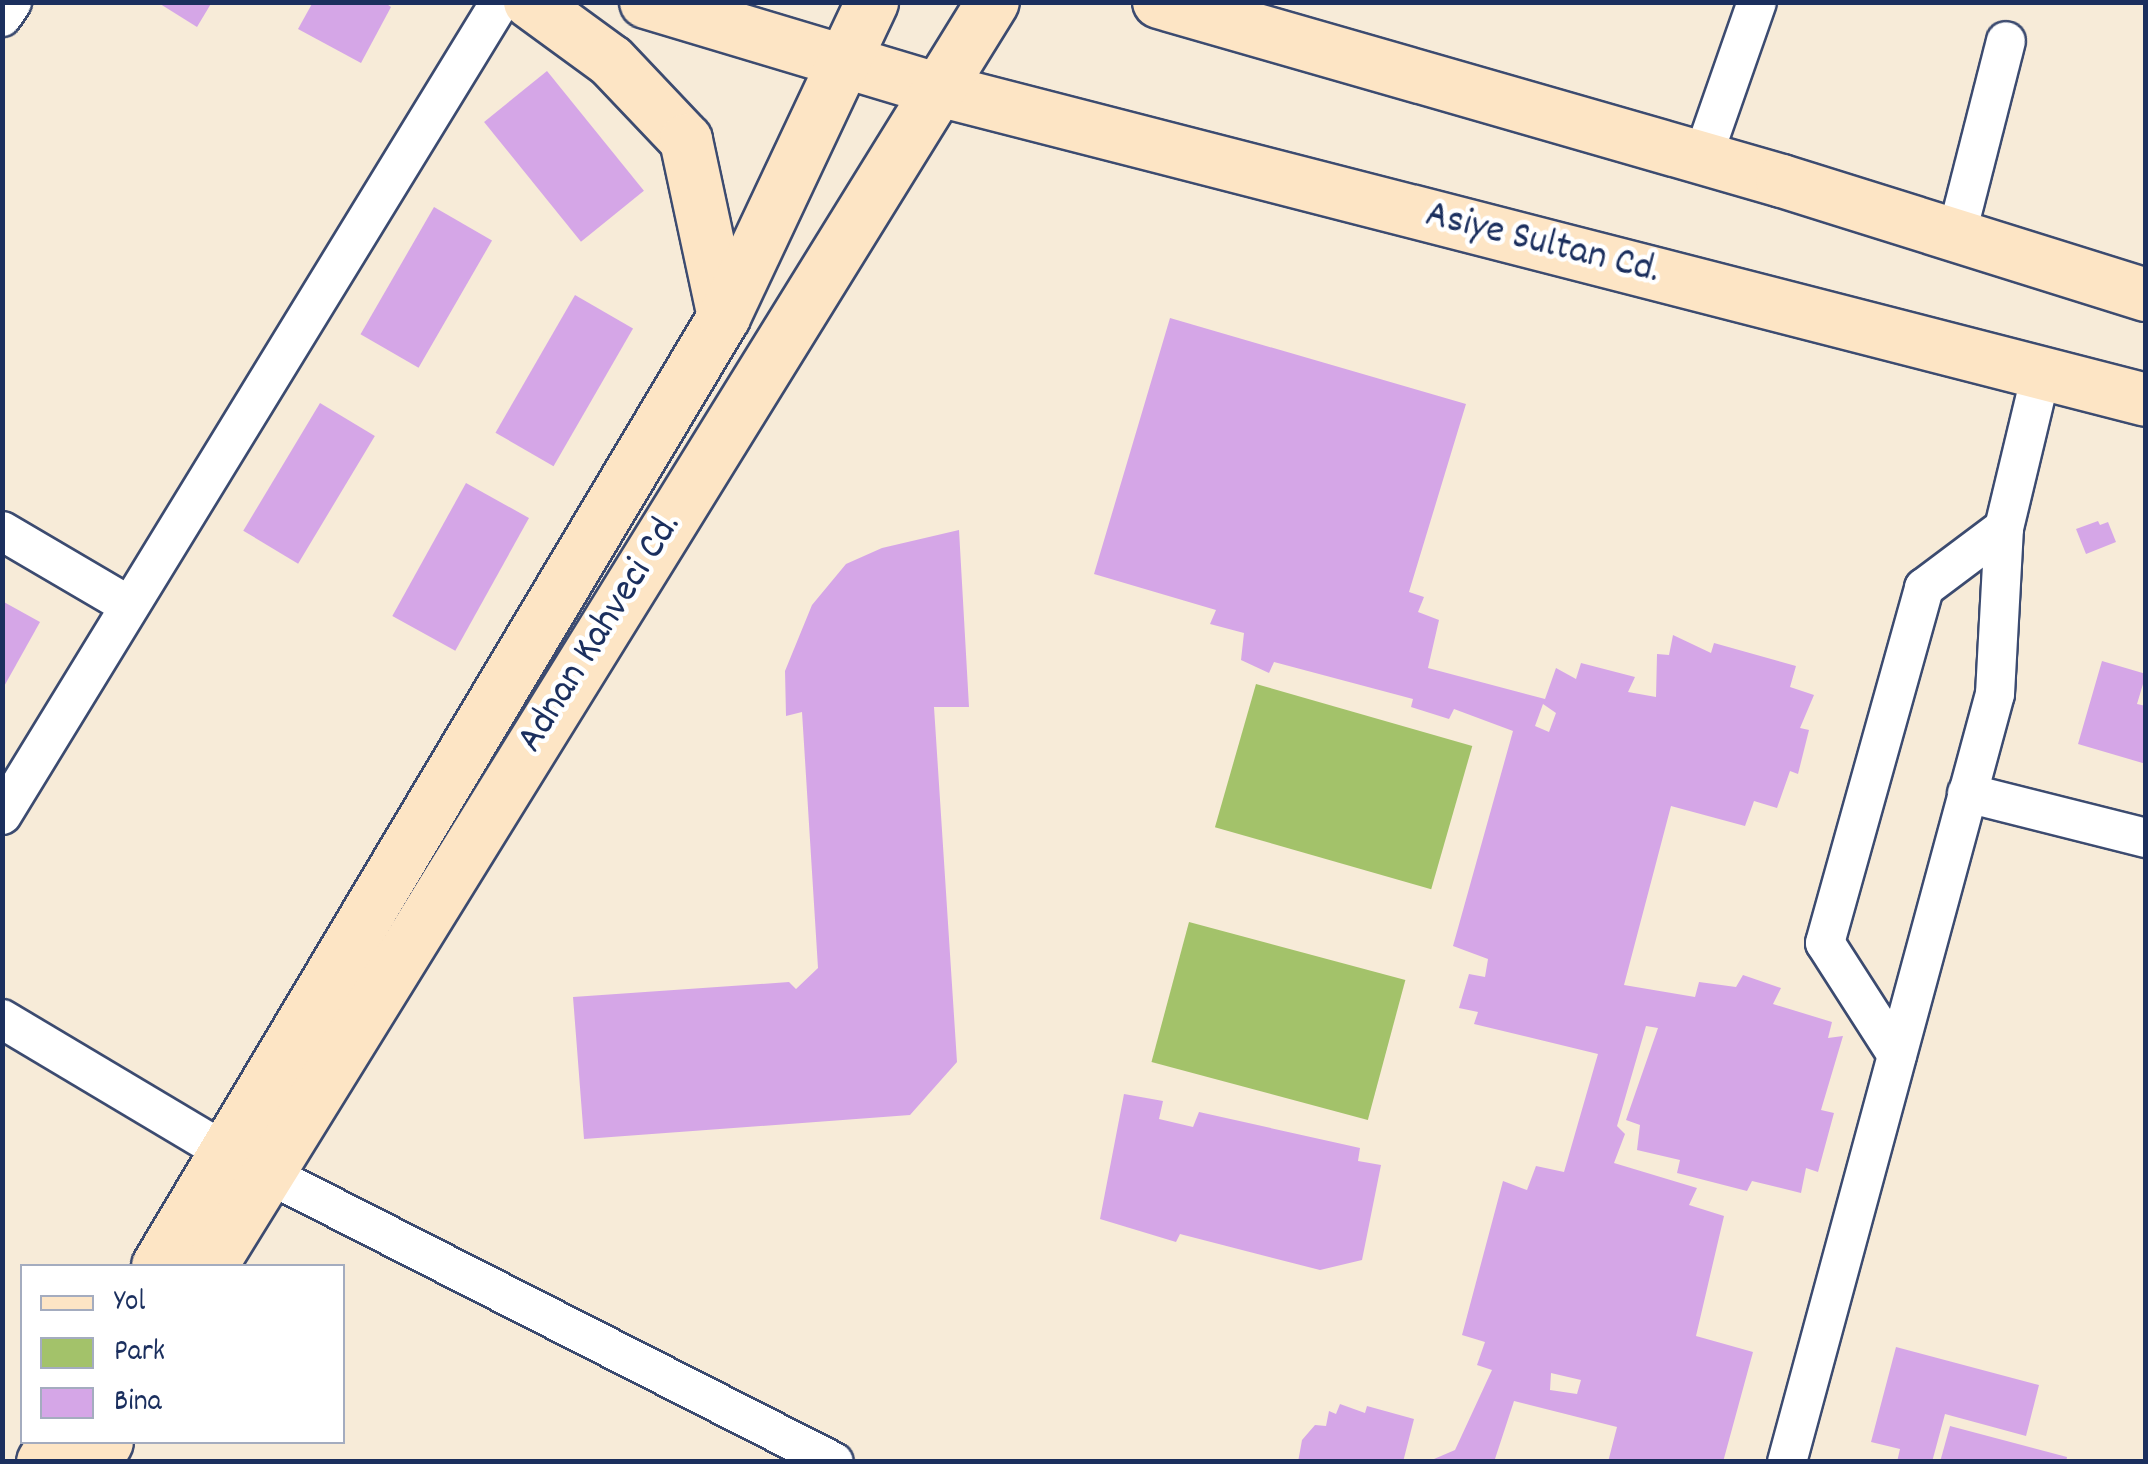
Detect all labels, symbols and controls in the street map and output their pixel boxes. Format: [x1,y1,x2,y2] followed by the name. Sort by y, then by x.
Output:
[1420,193,1664,297] street label: Asiye Sultan Cd.
[508,506,694,762] street label: Adnan Kahveci Cd.
[20,1264,345,1444] legend
[114,1282,145,1325] text: Yol
[114,1332,165,1375] text: Park
[114,1382,162,1425] text: Bina

